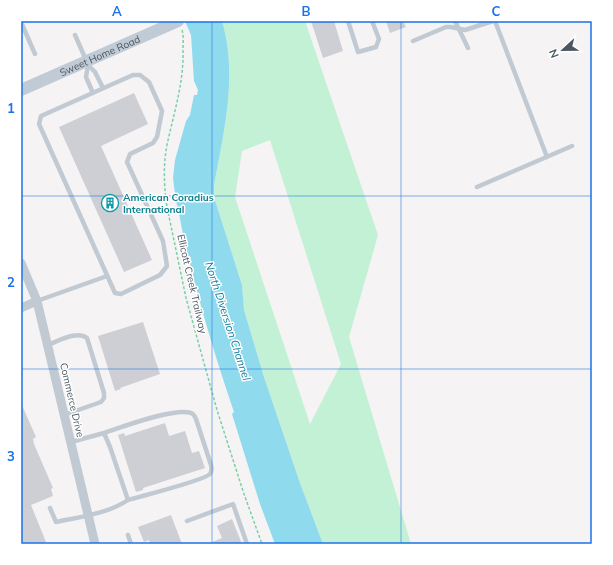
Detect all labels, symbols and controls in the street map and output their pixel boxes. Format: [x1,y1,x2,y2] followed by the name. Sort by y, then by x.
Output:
[112,3,122,19] text: A
[302,3,311,19] text: B
[492,3,501,19] text: C
[543,30,583,70] north arrow
[57,32,142,79] street label: Sweet Home Road
[546,47,562,60] text: N
[7,100,15,116] text: 1
[123,191,214,216] place label: American Coradius International
[100,193,120,213] building icon: American Coradius International
[174,233,210,336] street label: Ellicott Creek Trailway
[202,260,254,383] water label: North Diversion Channel
[7,274,15,290] text: 2
[57,362,87,438] street label: Commerce Drive
[7,448,15,464] text: 3

